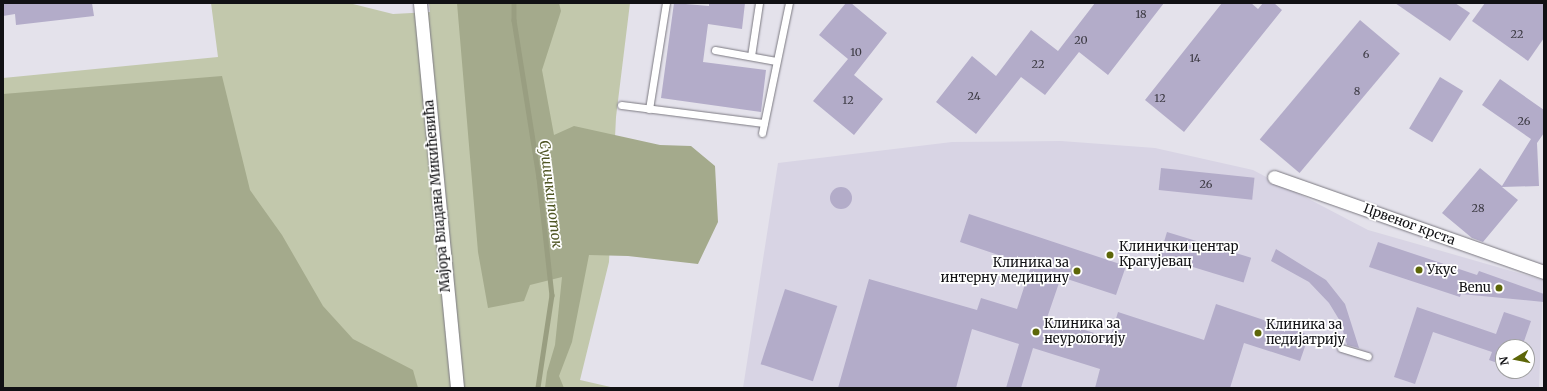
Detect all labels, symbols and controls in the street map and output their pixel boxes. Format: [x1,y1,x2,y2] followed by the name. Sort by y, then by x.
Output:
[1135,7,1147,21] house number: 18
[1511,27,1523,41] house number: 22
[1074,33,1088,47] house number: 20
[850,45,862,59] house number: 10
[1363,47,1369,61] house number: 6
[1189,51,1201,65] house number: 14
[1032,57,1044,71] house number: 22
[1354,84,1360,98] house number: 8
[968,89,980,103] house number: 24
[1154,91,1166,105] house number: 12
[842,93,854,107] house number: 12
[422,99,454,293] street label: Мајора Владана Микићевића
[1518,114,1530,128] house number: 26
[536,139,566,249] water label: Сушички поток
[1200,177,1212,191] house number: 26
[1361,201,1457,249] street label: Црвеног крста
[1472,201,1484,215] house number: 28
[1119,240,1238,271] place label: Клинички центар Крагујевац
[1104,249,1116,261] marker: Клинички центар Крагујевац
[941,256,1069,287] place label: Клиника за интерну медицину
[1427,262,1457,278] place label: Укус
[1414,265,1424,275] marker: Укус
[1072,266,1082,276] marker: Клиника за интерну медицину
[1459,280,1491,296] place label: Benu
[1494,283,1504,293] marker: Benu
[1044,317,1125,348] place label: Клиника за неурологију
[1266,318,1345,349] place label: Клиника за педијатрију
[1031,327,1041,337] marker: Клиника за неурологију
[1253,328,1263,338] marker: Клиника за педијатрију
[1495,339,1535,379] north arrow
[1497,355,1512,366] text: N

